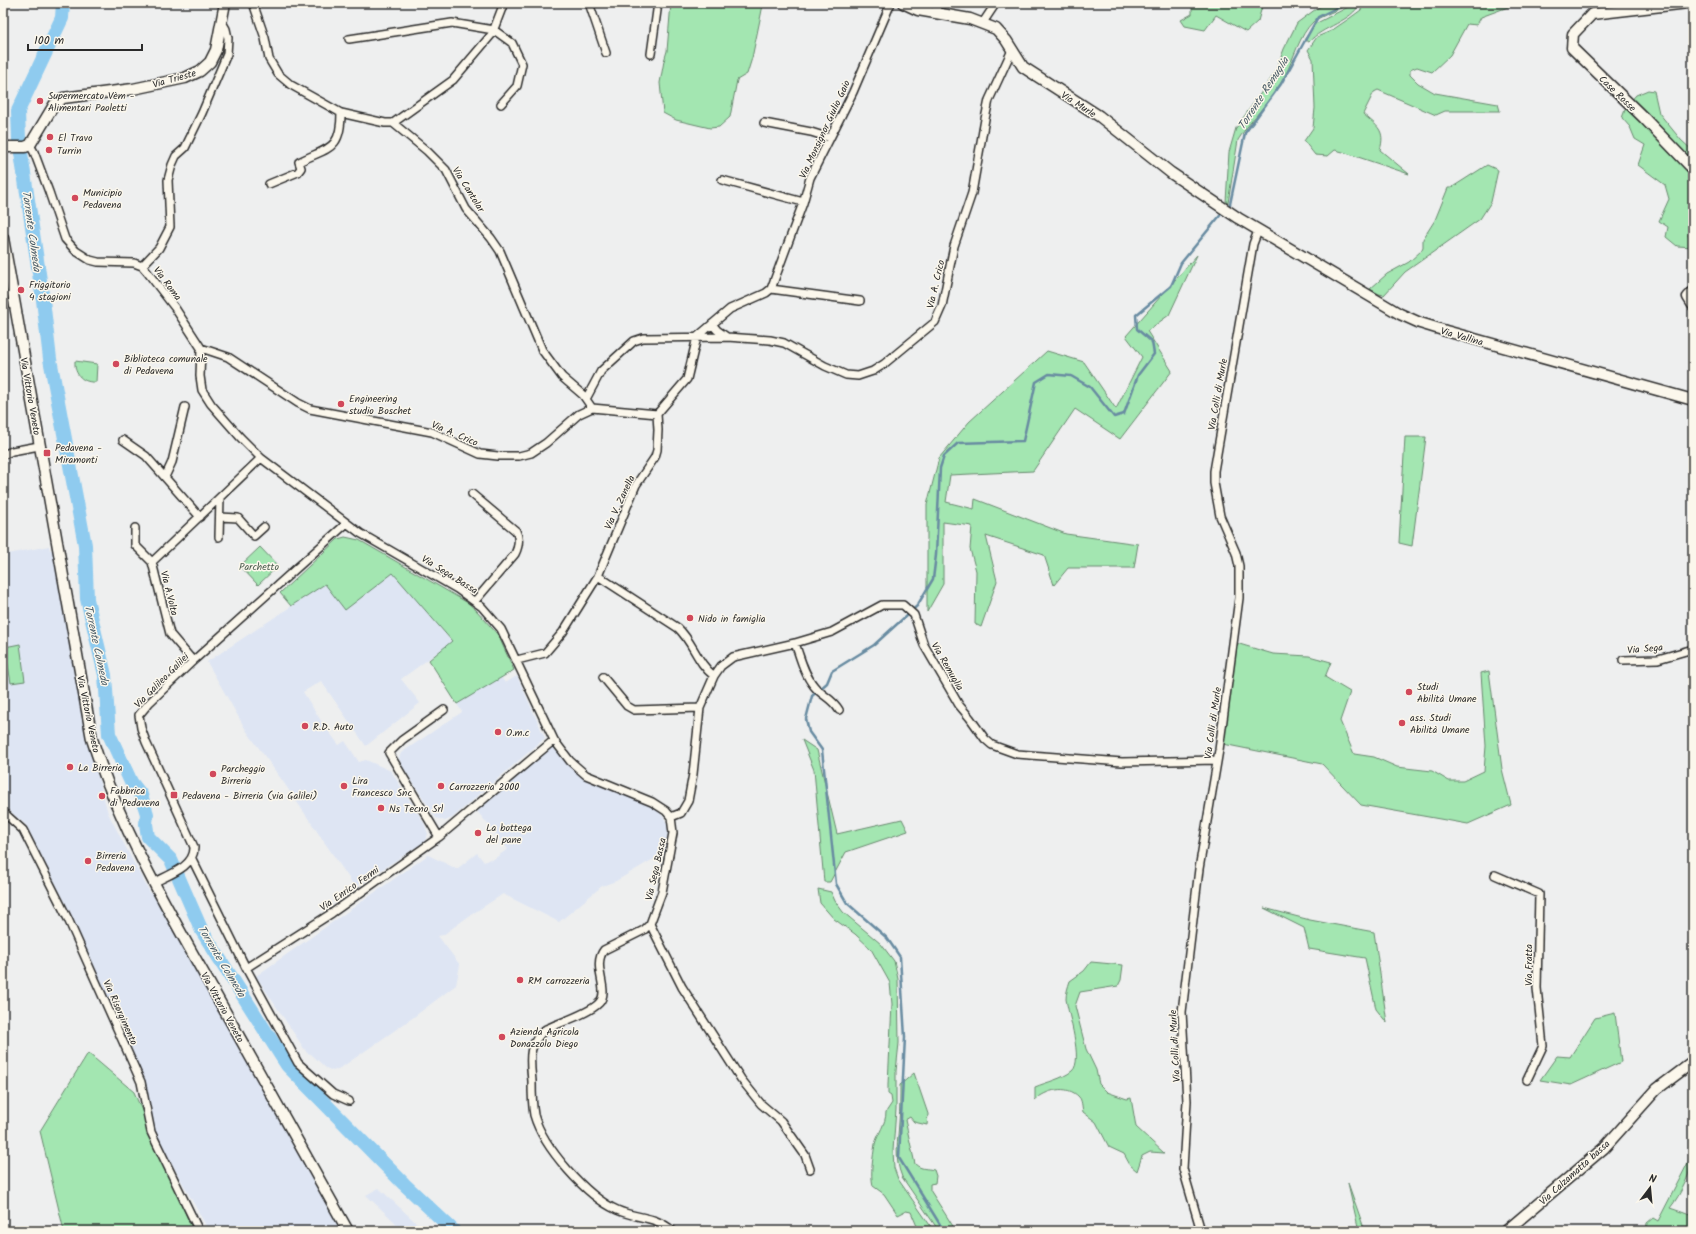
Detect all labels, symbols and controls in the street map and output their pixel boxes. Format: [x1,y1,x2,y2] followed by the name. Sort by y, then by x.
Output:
[28,26,142,52] scale bar
[34,31,65,50] text: 100 m
[1233,53,1295,134] water label: Torrente Remuglia
[151,65,198,93] street label: Via Trieste
[1595,72,1640,116] street label: Case Rosse
[795,77,855,181] street label: Via Monsignor Giulio Gaio
[1058,87,1100,123] street label: Via Murle
[48,88,135,116] place label: Supermercato Vèm - Alimentari Paoletti
[35,96,45,106] marker: Supermercato Vèm - Alimentari Paoletti
[58,130,93,146] place label: El Travo
[45,132,55,142] marker: El Travo
[57,143,82,159] place label: Turrin
[44,145,54,155] marker: Turrin
[448,164,489,216] street label: Via Cantolar
[83,185,122,213] place label: Municipio Pedavena
[16,190,46,273] water label: Torrente Colmeda
[70,193,80,203] marker: Municipio Pedavena
[923,258,949,310] street label: Via A. Crico
[149,263,186,304] street label: Via Roma
[29,277,71,305] place label: Friggitorio 4 stagioni
[16,285,26,295] marker: Friggitorio 4 stagioni
[1439,323,1485,351] street label: Via Vallina
[124,351,208,379] place label: Biblioteca comunale di Pedavena
[15,356,45,437] street label: Via Vittorio Veneto
[1204,357,1232,431] street label: Via Colli di Murle
[111,359,121,369] marker: Biblioteca comunale di Pedavena
[349,391,411,419] place label: Engineering studio Boschet
[336,399,346,409] marker: Engineering studio Boschet
[429,417,481,451] street label: Via A. Crico
[55,440,102,468] place label: Pedavena - Miramonti
[42,448,52,458] marker: Pedavena - Miramonti
[600,472,640,532] street label: Via V. Zanella
[418,551,481,599] street label: Via Sega Bassa
[239,559,279,575] park label: Parchetto
[156,569,182,618] street label: Via A.Volta
[79,604,113,688] water label: Torrente Colmeda
[698,611,766,627] place label: Nido in famiglia
[685,613,695,623] marker: Nido in famiglia
[927,639,968,694] street label: Via Remuglia
[1627,639,1664,659] street label: Via Sega
[130,649,193,712] street label: Via Galileo Galilei
[72,674,104,755] street label: Via Vittorio Veneto
[1417,679,1477,707] place label: Studi Abilità Umane
[1200,686,1226,760] street label: Via Colli di Murle
[1404,687,1414,697] marker: Studi Abilità Umane
[1410,710,1470,738] place label: ass. Studi Abilità Umane
[1397,718,1407,728] marker: ass. Studi Abilità Umane
[313,719,354,735] place label: R.D. Auto
[300,721,310,731] marker: R.D. Auto
[506,725,530,741] place label: O.m.c
[493,727,503,737] marker: O.m.c
[78,760,123,776] place label: La Birreria
[221,761,266,789] place label: Parcheggio Birreria
[65,762,75,772] marker: La Birreria
[208,769,218,779] marker: Parcheggio Birreria
[352,773,412,801] place label: Lira Francesco Snc
[449,779,519,795] place label: Carrozzeria 2000
[339,781,349,791] marker: Lira Francesco Snc
[436,781,446,791] marker: Carrozzeria 2000
[110,783,160,811] place label: Fabbrica di Pedavena
[182,788,317,804] place label: Pedavena - Birreria (via Galilei)
[169,790,179,800] marker: Pedavena - Birreria (via Galilei)
[97,791,107,801] marker: Fabbrica di Pedavena
[389,801,444,817] place label: Ns Tecno Srl
[376,803,386,813] marker: Ns Tecno Srl
[486,820,532,848] place label: La bottega del pane
[473,828,483,838] marker: La bottega del pane
[641,836,671,902] street label: Via Sega Bassa
[96,848,135,876] place label: Birreria Pedavena
[83,856,93,866] marker: Birreria Pedavena
[316,862,383,915] street label: Via Enrico Fermi
[193,922,250,1002] water label: Torrente Colmeda
[1521,944,1537,986] street label: Via Fratta
[196,969,248,1046] street label: Via Vittorio Veneto
[528,973,590,989] place label: RM carrozzeria
[515,975,525,985] marker: RM carrozzeria
[99,977,142,1048] street label: Via Risorgimento
[1165,1009,1185,1083] street label: Via Colli di Murle
[510,1024,579,1052] place label: Azienda Agricola Donazzolo Diego
[497,1032,507,1042] marker: Azienda Agricola Donazzolo Diego
[1536,1136,1614,1209] street label: Via Calzamatta bassa
[1630,1168,1670,1208] north arrow
[1647,1170,1658,1189] text: N

